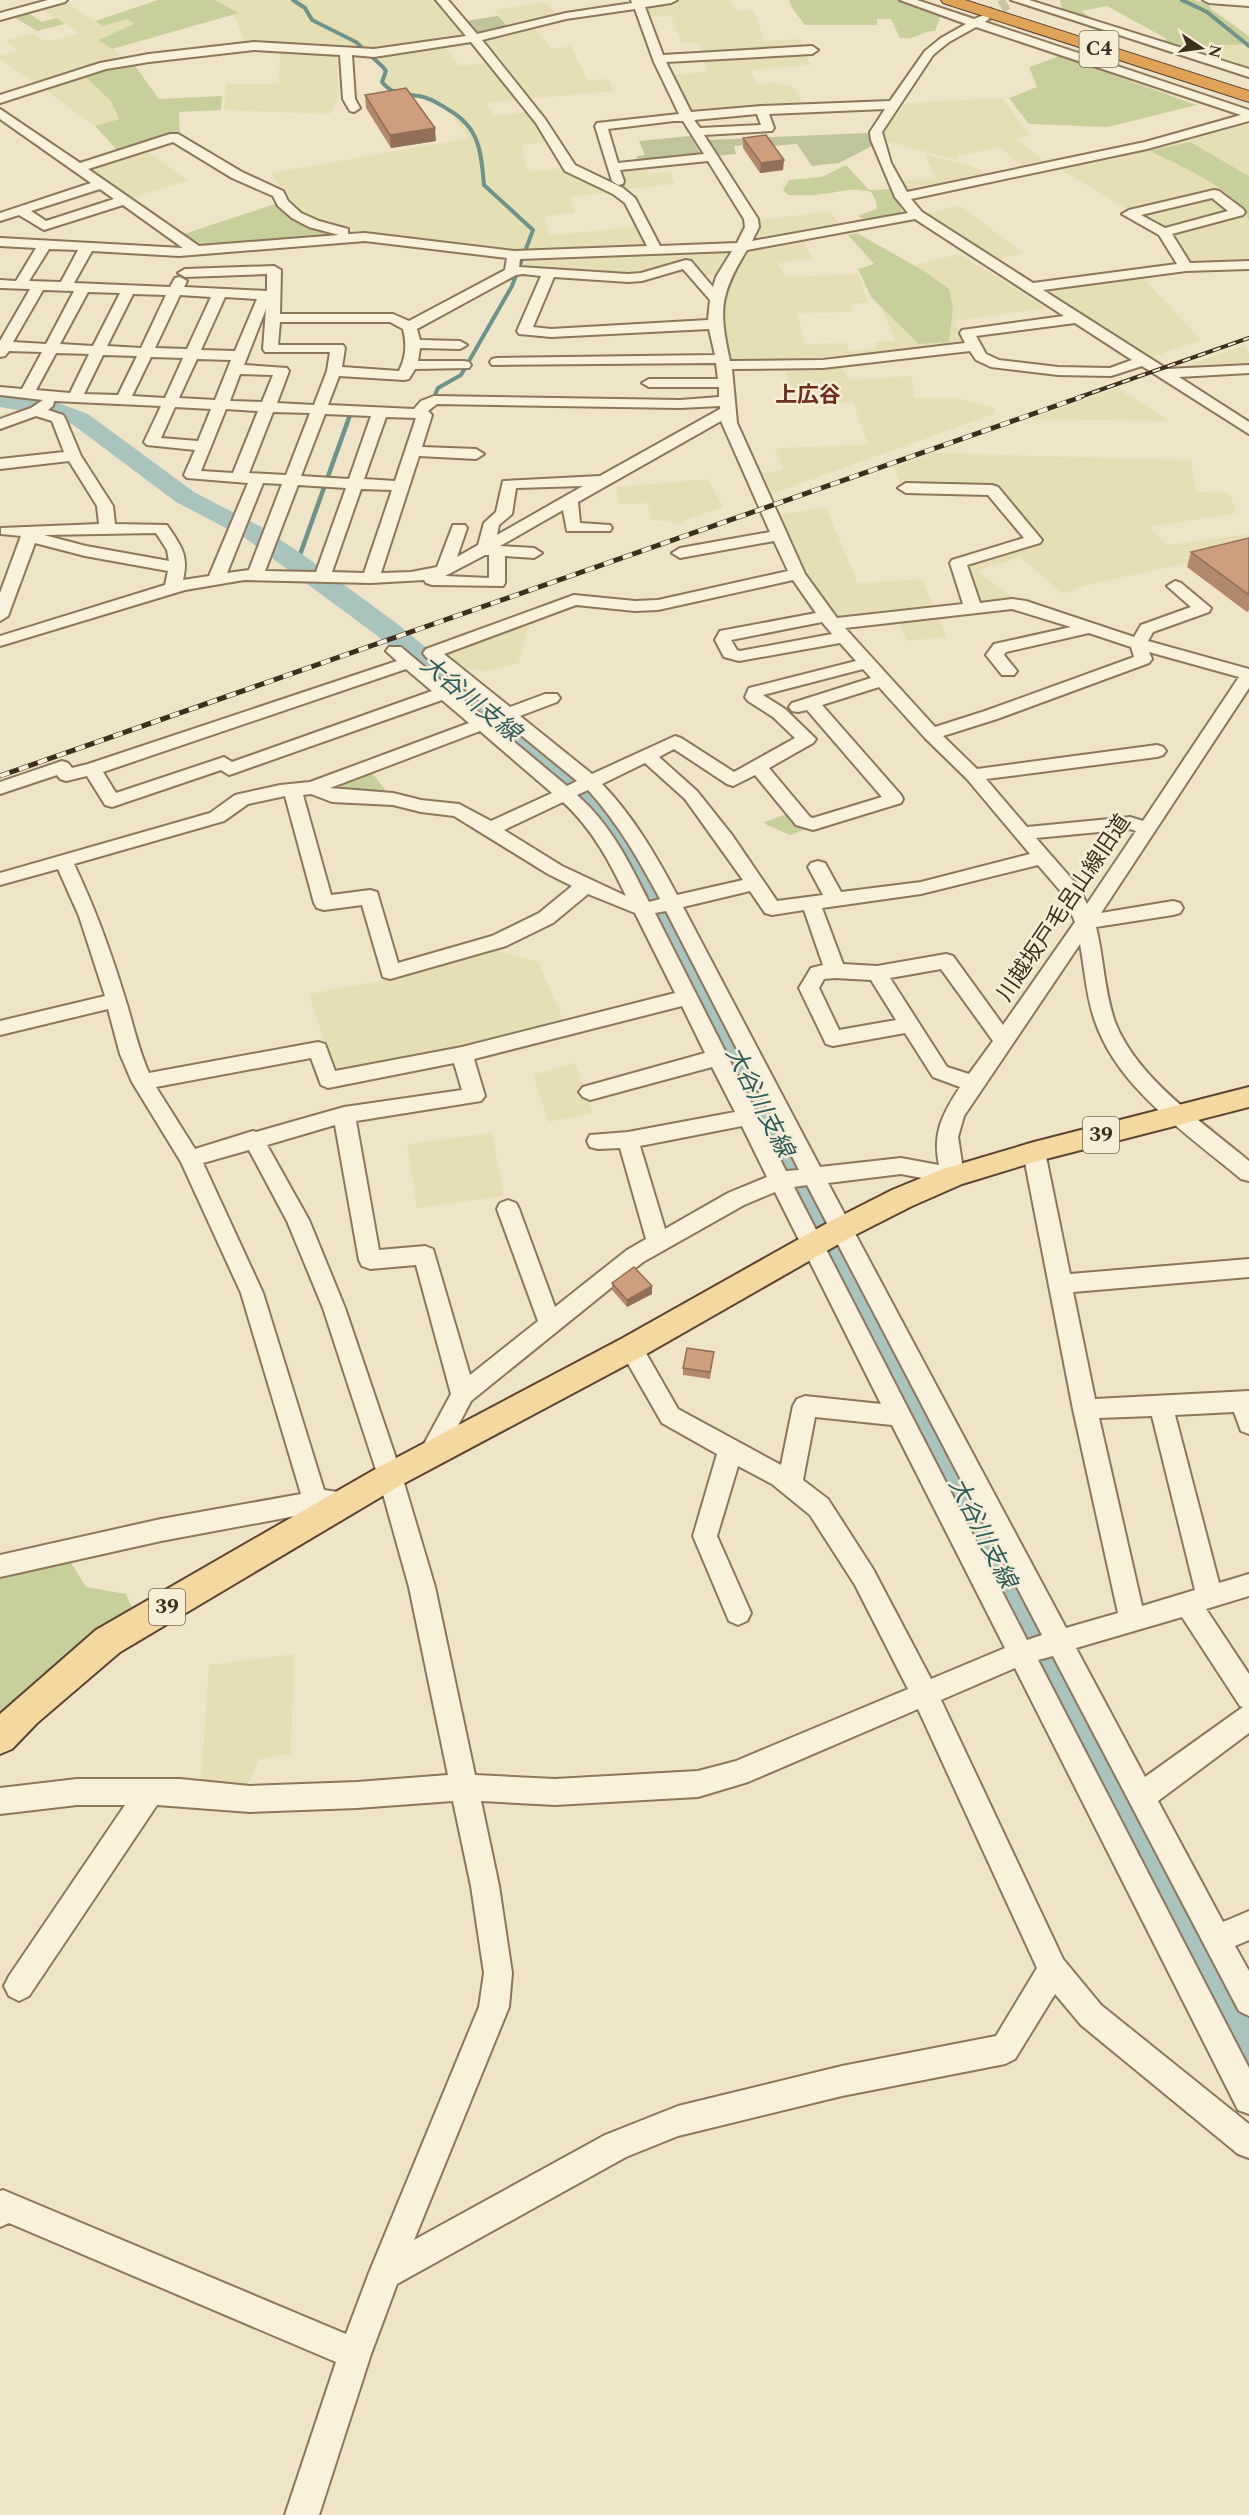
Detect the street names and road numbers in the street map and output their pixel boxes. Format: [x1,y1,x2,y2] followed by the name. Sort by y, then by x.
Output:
[1080,31,1118,67] road number: C4
[989,808,1139,1008] street label: 川越坂戸毛呂山線旧道
[1083,1117,1119,1153] road number: 39
[149,1589,185,1625] road number: 39

